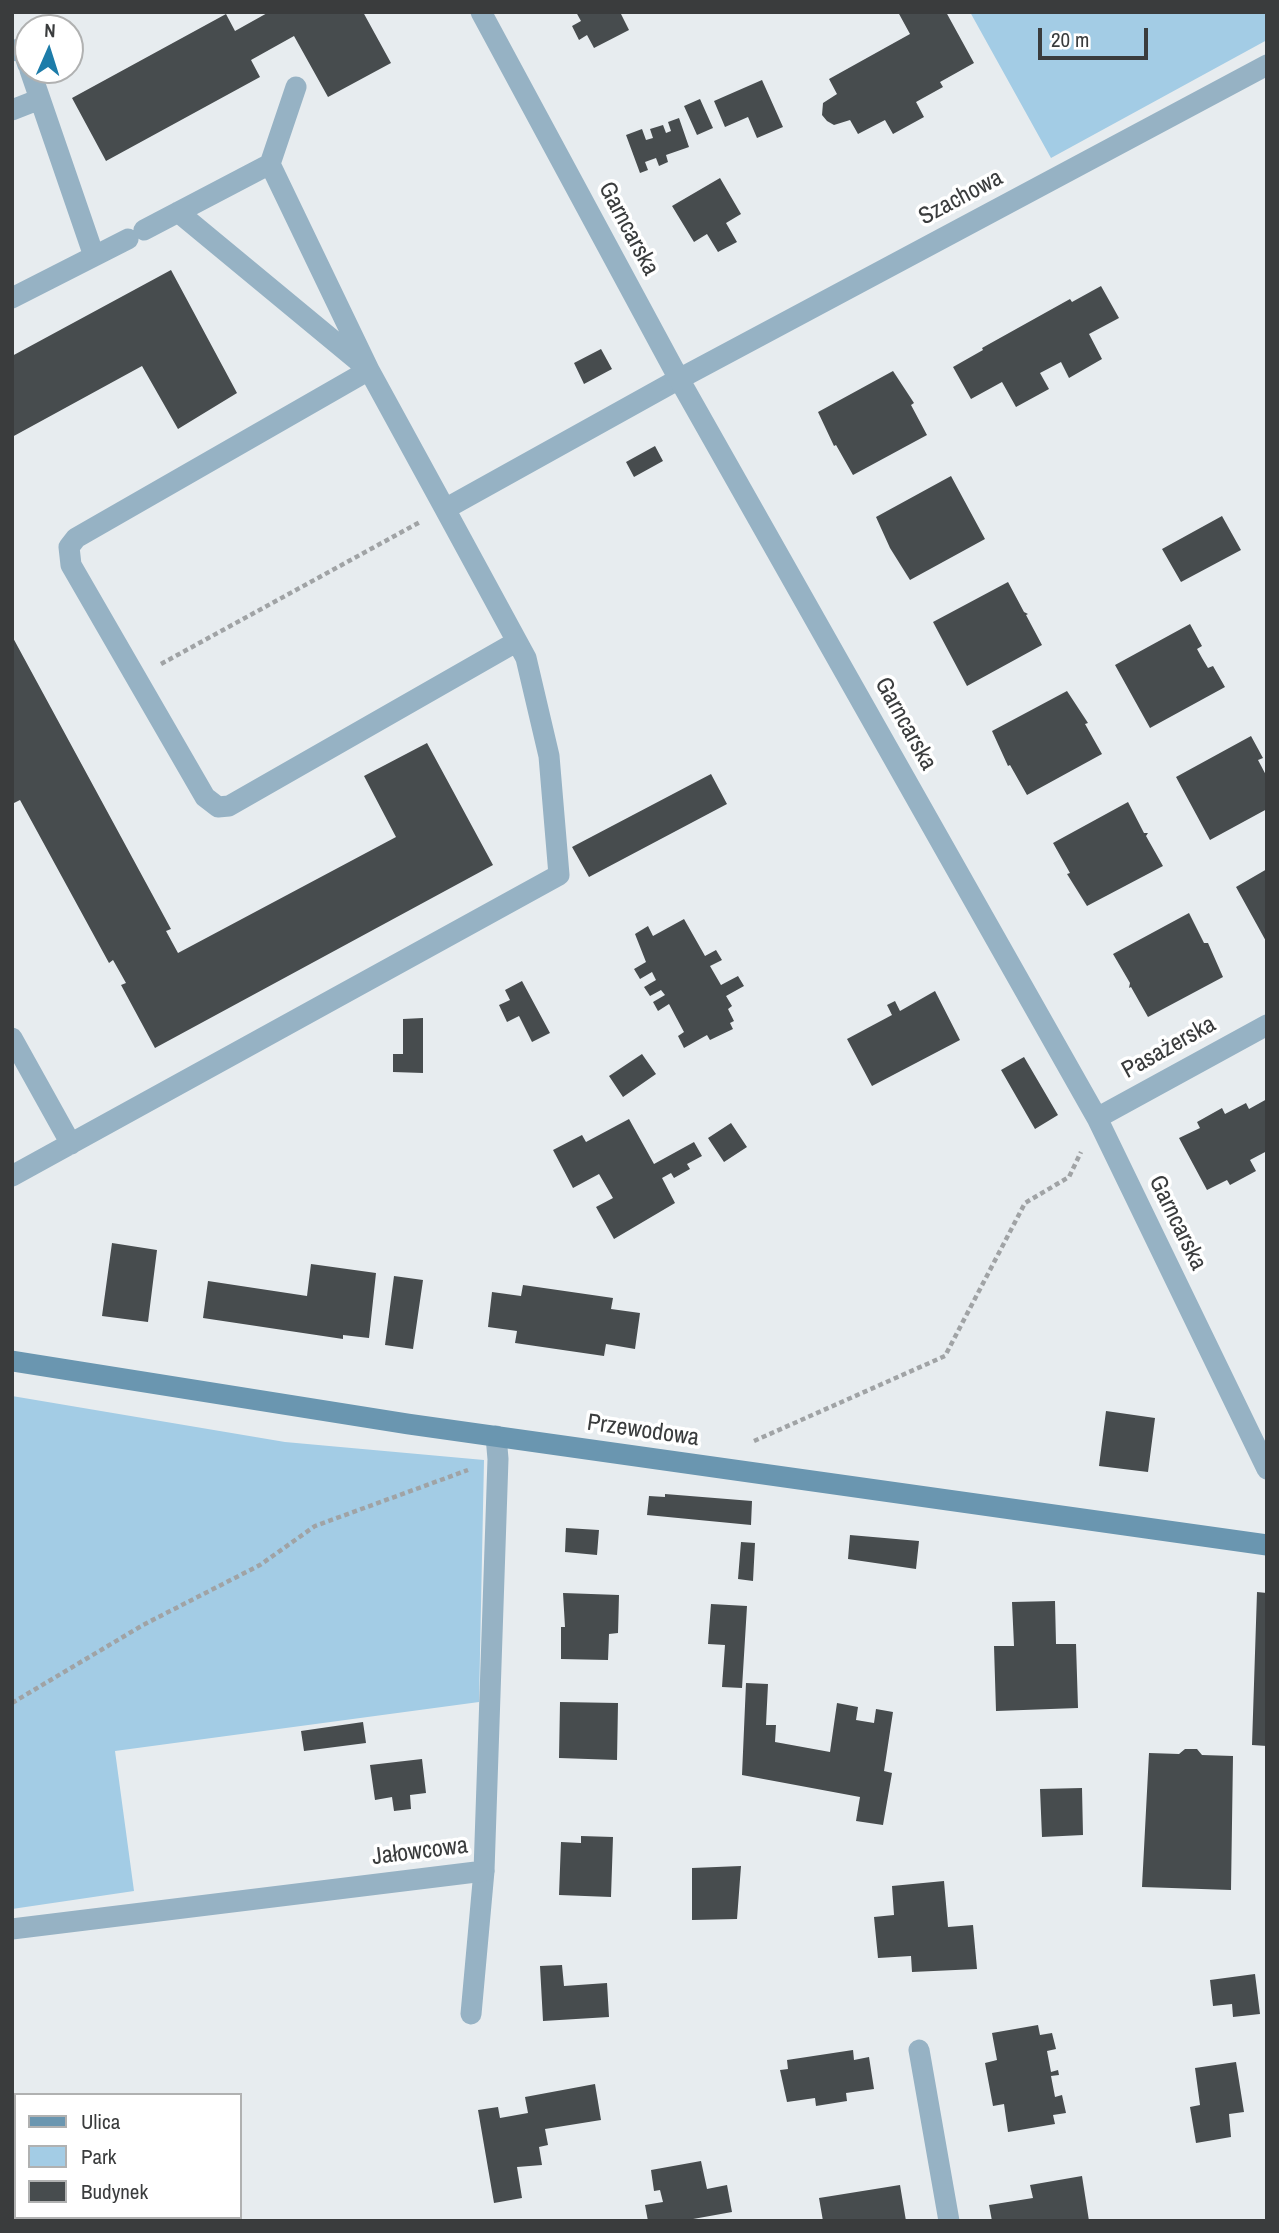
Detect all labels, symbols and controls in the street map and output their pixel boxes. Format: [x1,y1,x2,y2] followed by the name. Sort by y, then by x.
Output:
[14,14,84,84] north arrow
[1041,14,1151,58] scale bar
[44,17,56,43] text: N
[1051,25,1089,54] text: 20 m
[914,164,1008,232] street label: Szachowa
[591,177,665,281] street label: Garncarska
[868,673,942,775] street label: Garncarska
[1117,1010,1221,1086] street label: Pasażerska
[1142,1171,1212,1275] street label: Garncarska
[585,1409,701,1453] street label: Przewodowa
[370,1832,470,1872] street label: Jałowcowa
[14,2093,242,2219] legend
[81,2107,120,2136] text: Ulica
[81,2142,116,2171] text: Park
[81,2177,148,2206] text: Budynek

